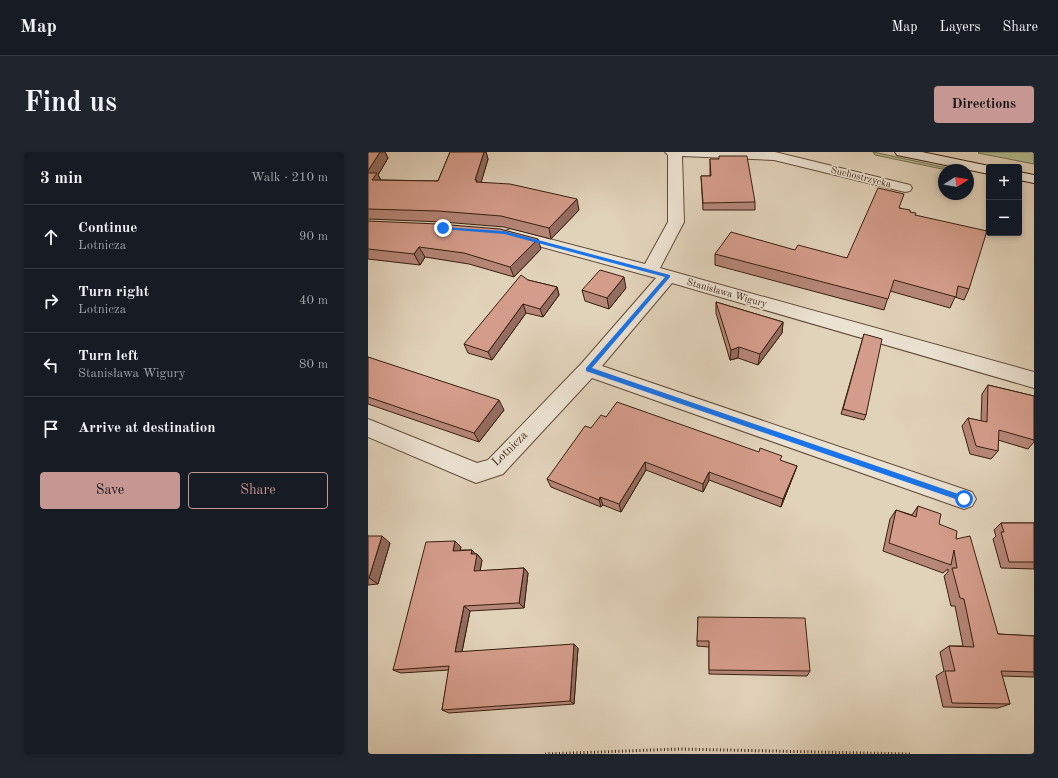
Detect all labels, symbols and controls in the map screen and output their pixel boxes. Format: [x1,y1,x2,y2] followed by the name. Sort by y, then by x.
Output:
[20,18,57,37] text: Map
[892,20,918,34] text: Map
[940,20,981,34] text: Layers
[1003,20,1038,34] text: Share
[934,86,1034,123] button: Directions
[24,90,117,118] text: Find us
[938,164,974,200] north arrow
[986,164,1022,236] map controls
[986,164,1022,200] button: +
[830,165,892,189] street label: Suchostrzycka
[40,170,83,187] text: 3 min
[251,171,328,184] text: Walk · 210 m
[986,200,1022,236] button: −
[434,219,452,237] route end
[78,221,137,236] text: Continue
[40,226,62,248] icon: ahead
[299,230,328,243] text: 90 m
[78,239,126,252] text: Lotnicza
[686,277,769,309] street label: Stanisława Wigury
[78,285,149,300] text: Turn right
[40,290,62,312] icon: right
[299,294,328,307] text: 40 m
[78,303,126,316] text: Lotnicza
[78,349,138,364] text: Turn left
[40,354,62,376] icon: left
[299,358,328,371] text: 80 m
[78,367,186,380] text: Stanisława Wigury
[40,418,62,440] icon: arrive
[78,421,216,436] text: Arrive at destination
[490,429,530,469] street label: Lotnicza
[40,472,180,509] button: Save
[188,472,328,509] button: Share
[955,490,973,508] route start

